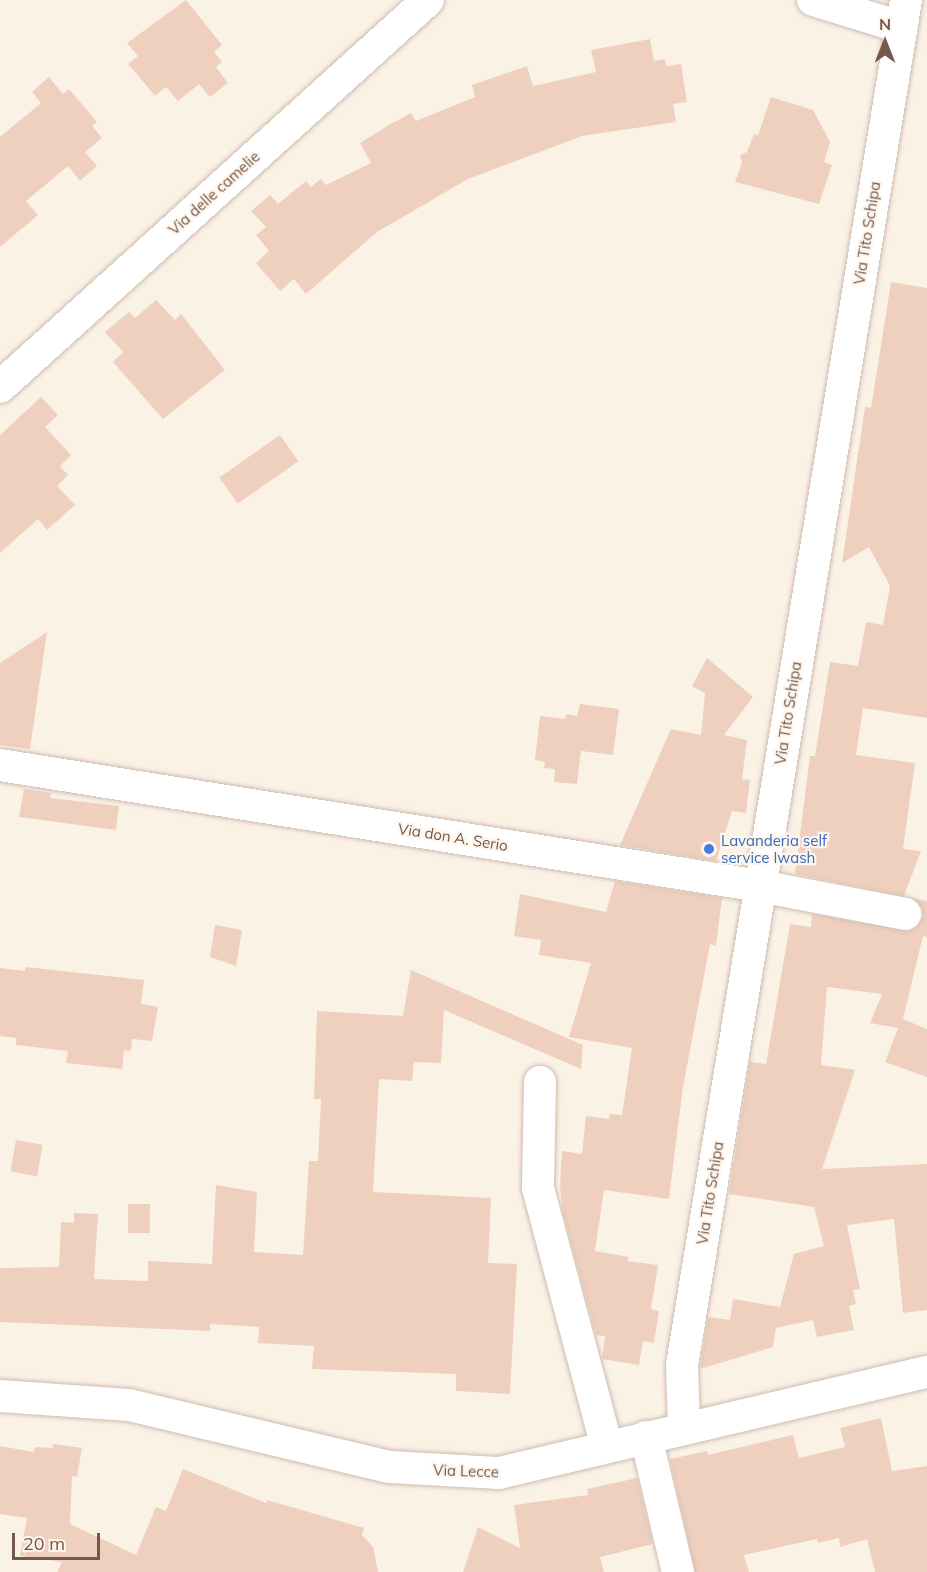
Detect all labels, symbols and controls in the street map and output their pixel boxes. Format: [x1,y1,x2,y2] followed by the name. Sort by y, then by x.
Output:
[855,12,915,72] north arrow
[879,14,891,34] text: N
[165,147,263,239] street label: Via delle camelie
[850,180,884,286] street label: Via Tito Schipa
[771,660,805,766] street label: Via Tito Schipa
[397,819,509,855] street label: Via don A. Serio
[721,831,827,866] place label: Lavanderia self service Iwash
[702,842,716,856] marker: Lavanderia self service Iwash
[693,1140,727,1246] street label: Via Tito Schipa
[433,1461,499,1481] street label: Via Lecce
[15,1521,104,1559] scale bar
[23,1532,65,1555] text: 20 m

